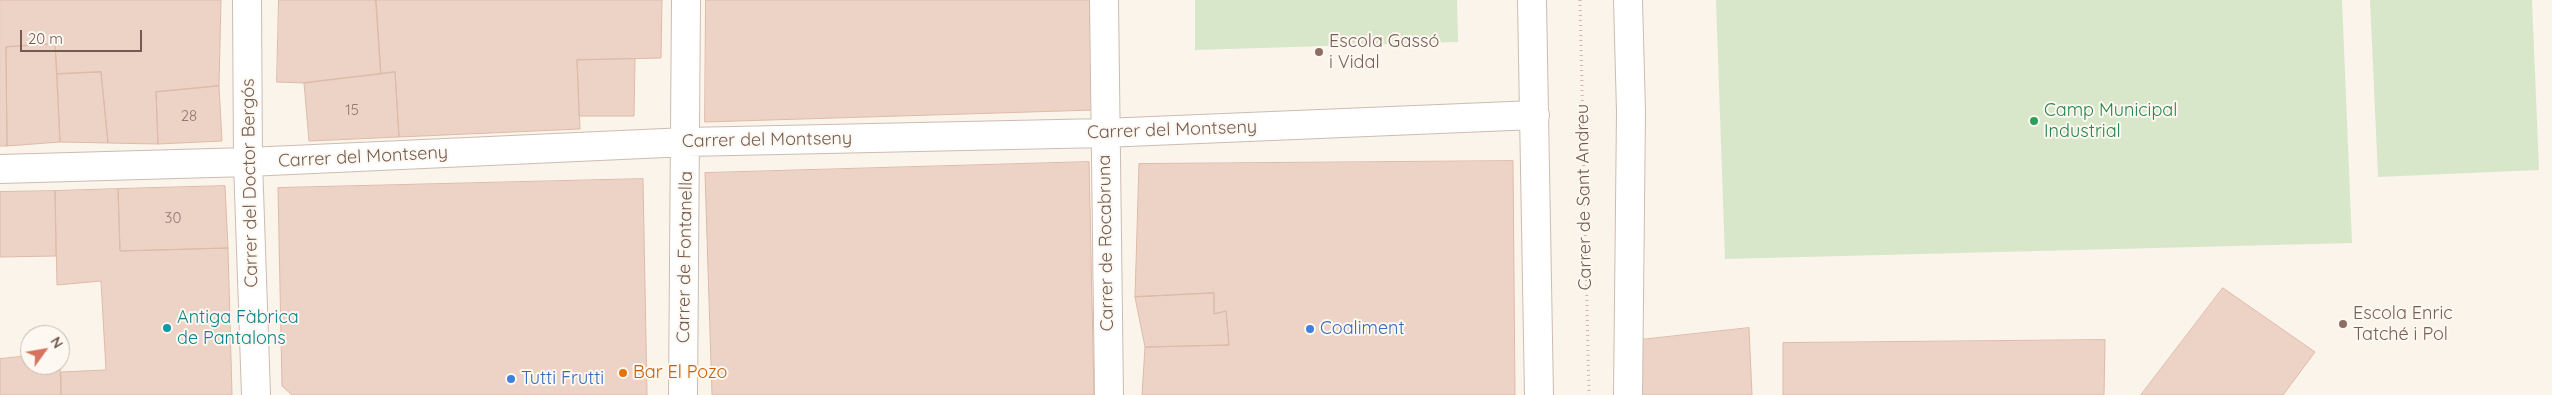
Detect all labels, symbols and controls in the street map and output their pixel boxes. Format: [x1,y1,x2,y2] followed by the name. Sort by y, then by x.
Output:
[22,20,145,52] scale bar
[28,29,63,48] text: 20 m
[1329,31,1439,74] place label: Escola Gassó i Vidal
[1313,46,1325,58] marker: Escola Gassó i Vidal
[237,78,263,288] street label: Carrer del Doctor Bergós
[2044,100,2177,142] place label: Camp Municipal Industrial
[345,101,359,119] house number: 15
[1572,104,1596,290] street label: Carrer de Sant Andreu
[181,107,197,125] house number: 28
[2028,115,2040,127] marker: Camp Municipal Industrial
[1087,116,1257,144] street label: Carrer del Montseny
[682,128,852,152] street label: Carrer del Montseny
[278,142,448,172] street label: Carrer del Montseny
[1094,155,1118,331] street label: Carrer de Rocabruna
[673,171,697,343] street label: Carrer de Fontanella
[165,209,181,227] house number: 30
[2353,303,2453,346] place label: Escola Enric Tatché i Pol
[177,307,299,350] place label: Antiga Fàbrica de Pantalons
[1320,318,1405,340] place label: Coaliment
[2337,318,2349,330] marker: Escola Enric Tatché i Pol
[161,322,173,334] marker: Antiga Fàbrica de Pantalons
[1304,323,1316,335] marker: Coaliment
[20,325,70,375] north arrow
[47,333,67,352] text: N
[633,362,727,384] place label: Bar El Pozo
[617,367,629,379] marker: Bar El Pozo
[521,368,604,390] place label: Tutti Frutti
[505,373,517,385] marker: Tutti Frutti

